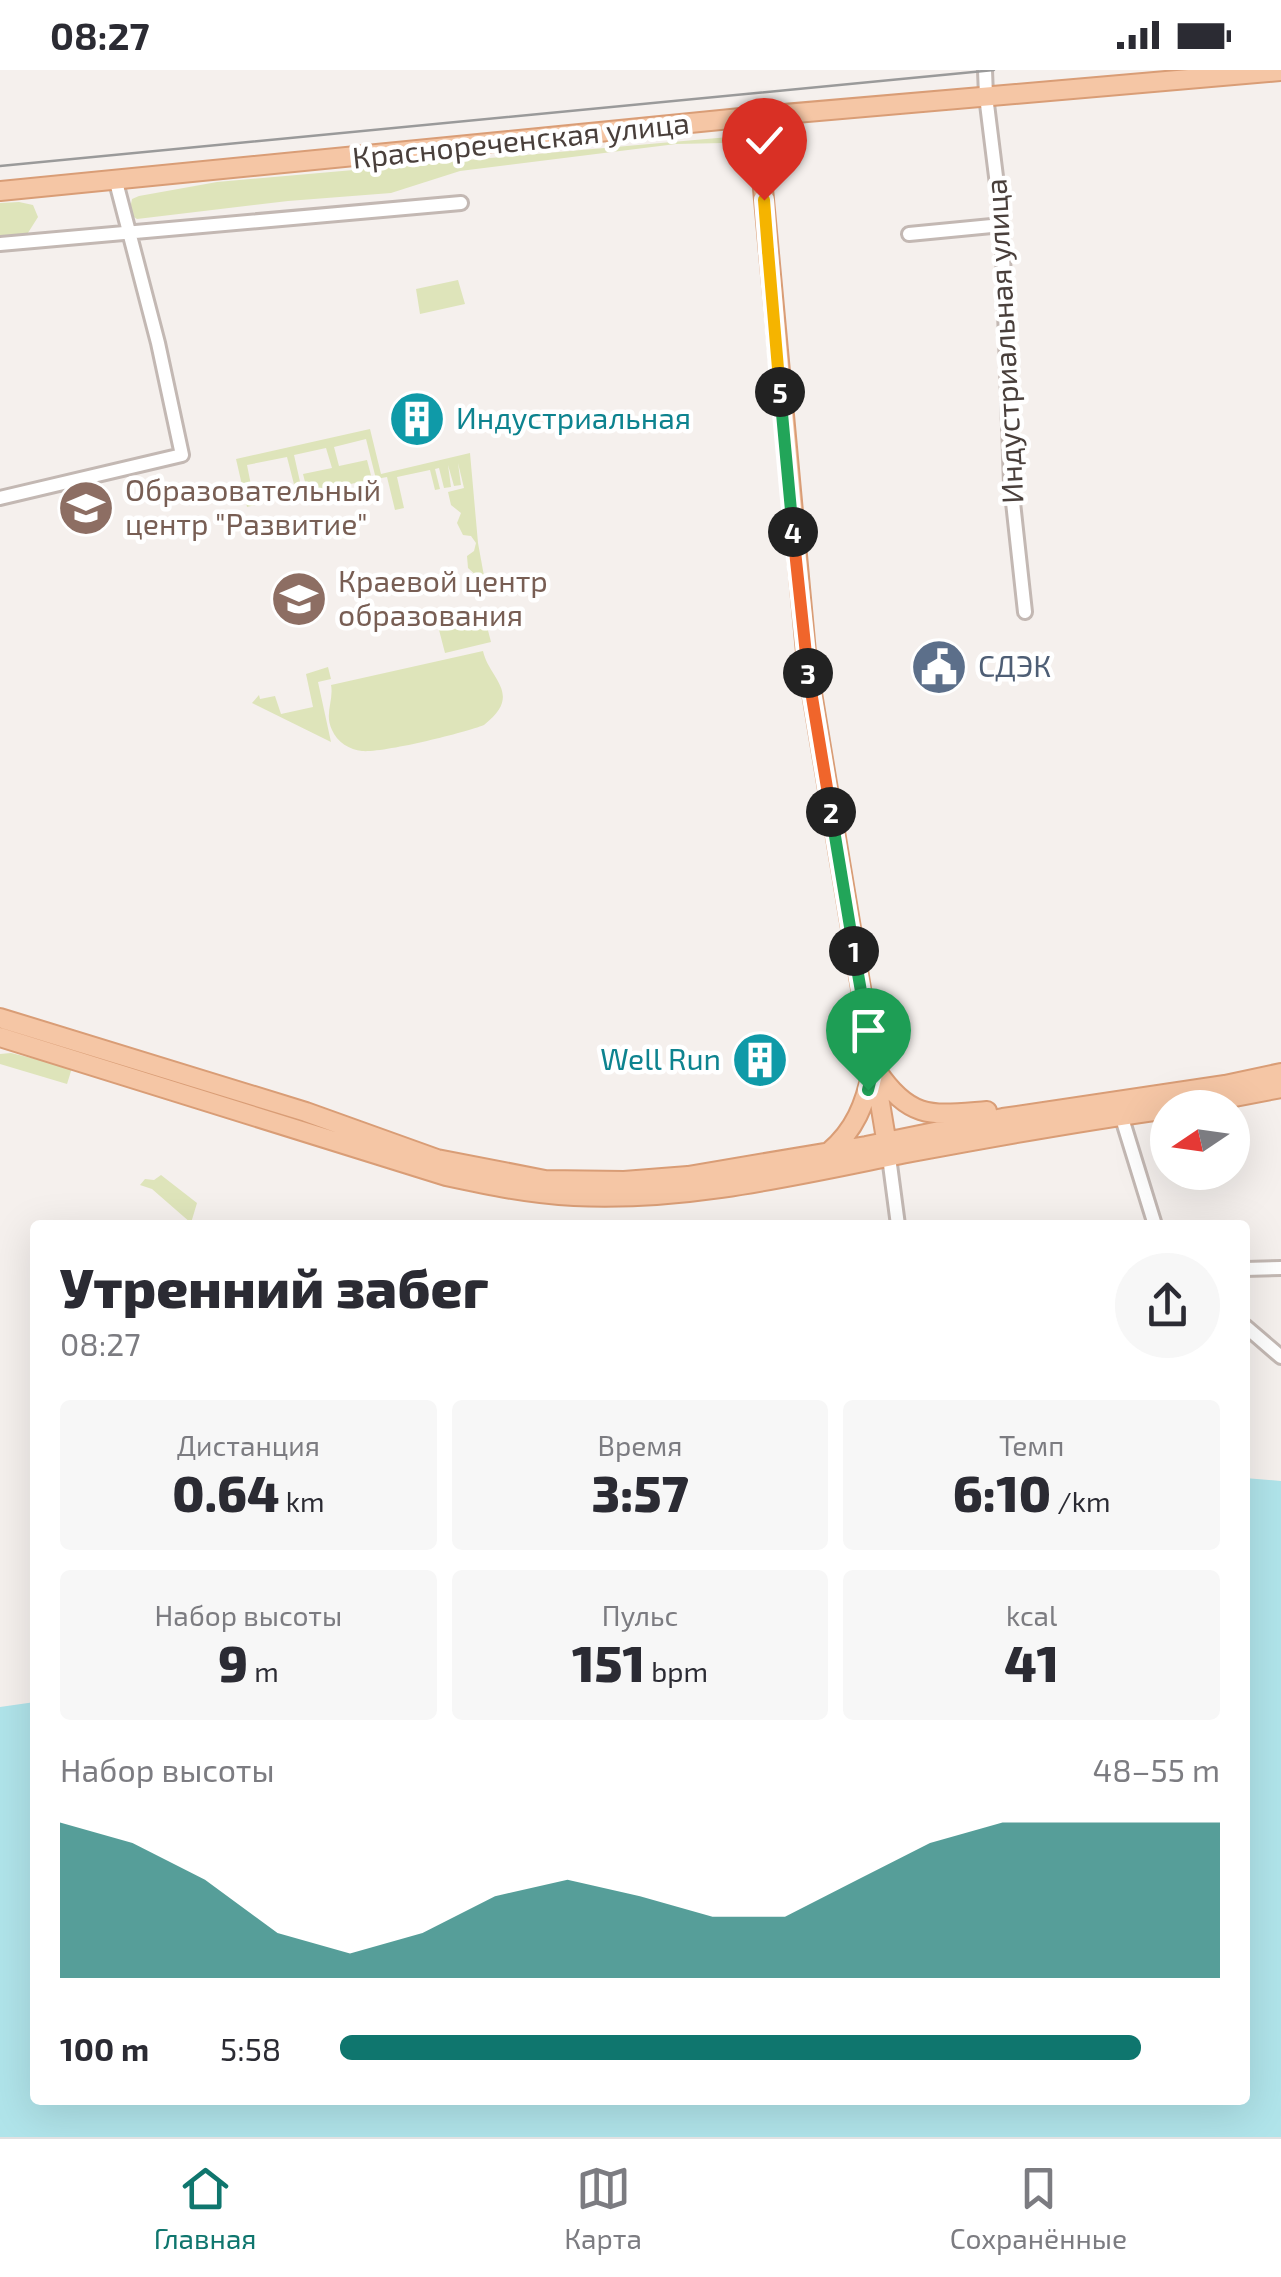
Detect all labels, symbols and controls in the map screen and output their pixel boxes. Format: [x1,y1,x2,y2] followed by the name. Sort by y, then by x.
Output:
[50,12,150,58] text: 08:27
[722,98,807,201] pin
[350,103,691,176] street label: Краснореченская улица
[737,113,792,168] icon: check
[977,178,1030,505] street label: Индустриальная улица
[755,367,805,417] pin: 5
[772,375,788,409] text: 5
[387,389,447,449] building icon: Индустриальная
[456,399,691,436] place label: Индустриальная
[125,471,381,541] place label: Образовательный центр "Развитие"
[56,478,116,538] school or university icon: Образовательный центр "Развитие"
[768,507,818,557] pin: 4
[784,515,802,549] text: 4
[338,562,548,632] place label: Краевой центр образования
[269,569,329,629] school or university icon: Краевой центр образования
[909,637,969,697] public building icon: СДЭК
[978,647,1051,683] place label: СДЭК
[783,648,833,698] pin: 3
[800,656,816,690] text: 3
[806,787,856,837] pin: 2
[823,795,839,829] text: 2
[829,926,879,976] pin: 1
[848,934,860,968] text: 1
[826,988,911,1091] pin
[841,1003,896,1058] icon: arrive
[730,1030,790,1090] building icon: Well Run
[600,1040,721,1076] place label: Well Run
[1150,1090,1250,1190] north arrow
[1150,1090,1250,1190] map controls
[60,1253,488,1319] text: Утренний забег
[1115,1253,1220,1358] button: share
[60,1324,141,1362] text: 08:27
[177,1428,320,1462] text: Дистанция
[598,1428,682,1462] text: Время
[999,1428,1064,1462] text: Темп
[172,1462,279,1522] text: 0.64
[592,1462,688,1522] text: 3:57
[953,1462,1051,1522] text: 6:10
[279,1484,325,1518] text: km
[1051,1484,1111,1518] text: /km
[154,1598,342,1632] text: Набор высоты
[602,1598,678,1632] text: Пульс
[1006,1598,1057,1632] text: kcal
[218,1632,248,1692] text: 9
[572,1632,645,1692] text: 151
[1004,1632,1059,1692] text: 41
[248,1654,279,1688] text: m
[645,1654,708,1688] text: bpm
[60,1750,275,1788] text: Набор высоты
[1092,1750,1220,1788] text: 48–55 m
[60,2029,149,2067] text: 100 m
[220,2029,281,2067] text: 5:58
[154,2161,257,2255] tab: Главная
[564,2161,642,2255] tab: Карта
[950,2161,1127,2255] tab: Сохранённые

